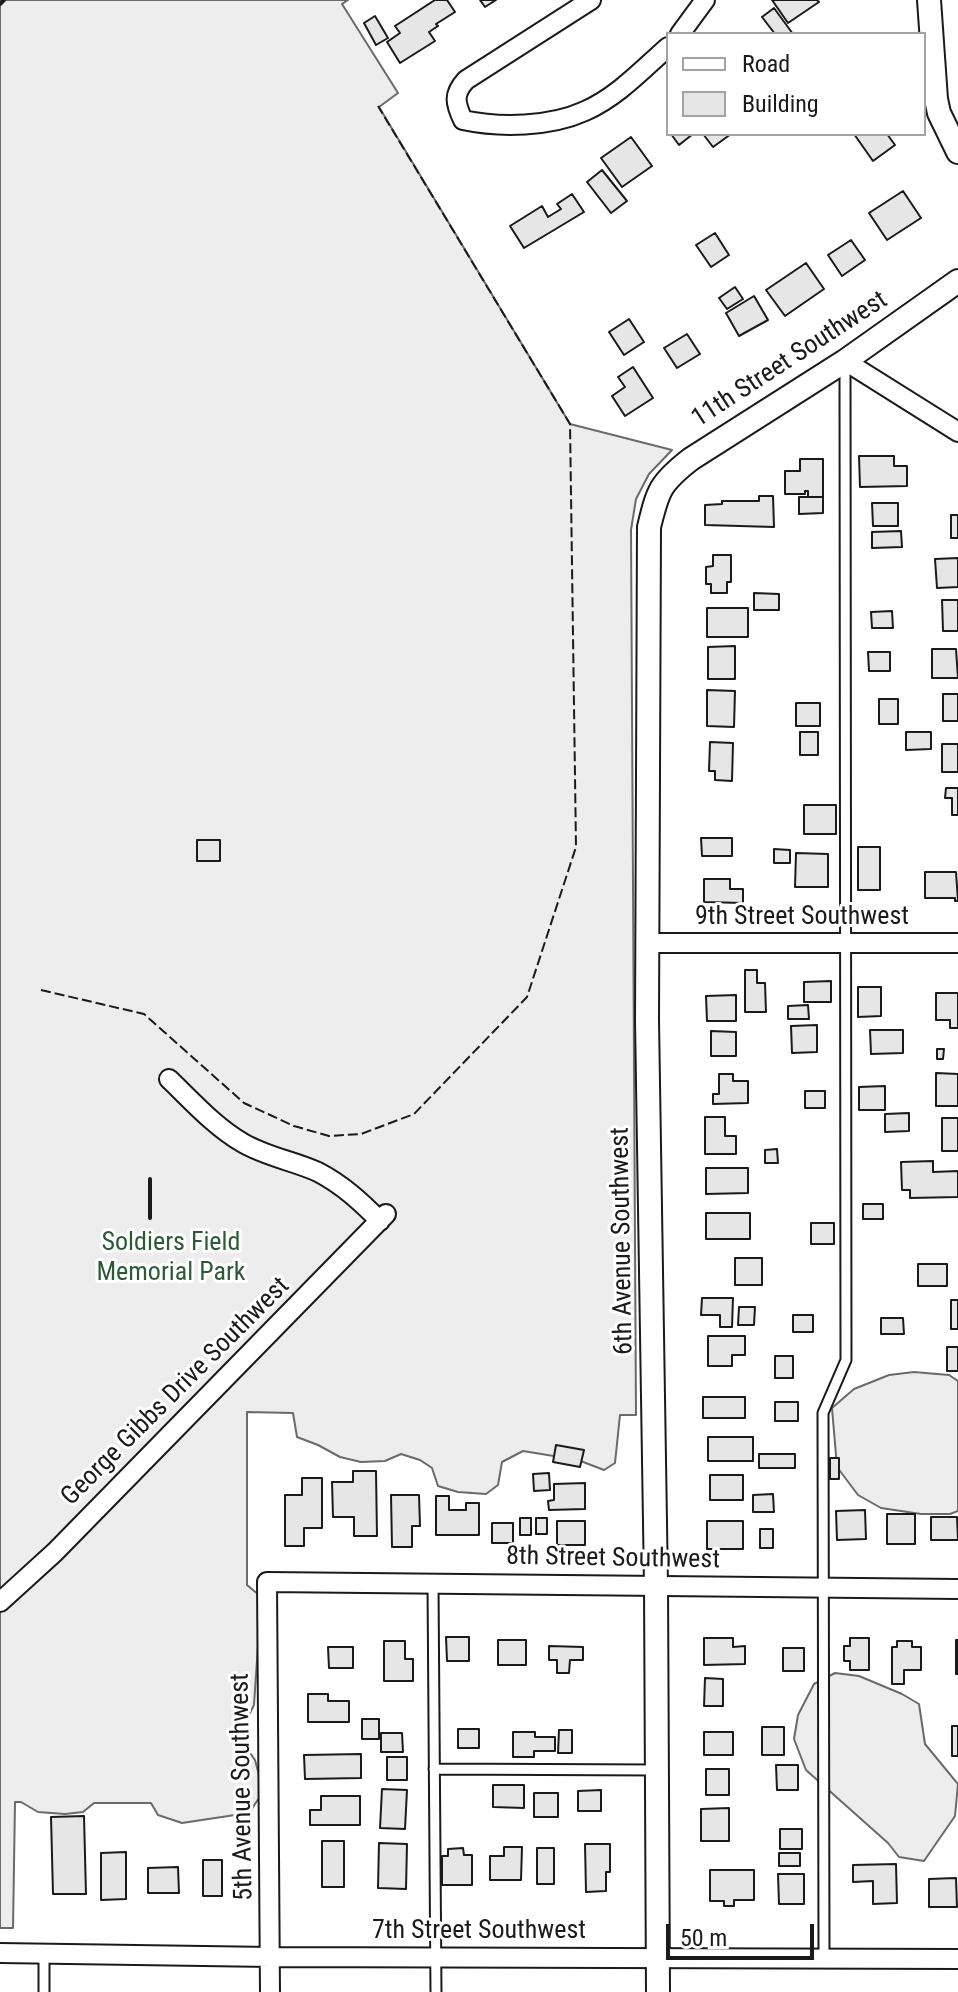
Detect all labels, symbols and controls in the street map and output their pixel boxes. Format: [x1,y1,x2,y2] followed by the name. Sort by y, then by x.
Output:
[666,32,926,136] legend
[742,50,790,78] text: Road
[742,90,819,118] text: Building
[686,285,894,435] street label: 11th Street Southwest
[695,901,909,933] street label: 9th Street Southwest
[605,1127,641,1355] street label: 6th Avenue Southwest
[96,1227,246,1288] park label: Soldiers Field Memorial Park
[55,1271,297,1513] street label: George Gibbs Drive Southwest
[506,1542,720,1576] street label: 8th Street Southwest
[225,1673,261,1901] street label: 5th Avenue Southwest
[670,1908,818,1958] scale bar
[372,1915,586,1947] street label: 7th Street Southwest
[680,1924,727,1952] text: 50 m

